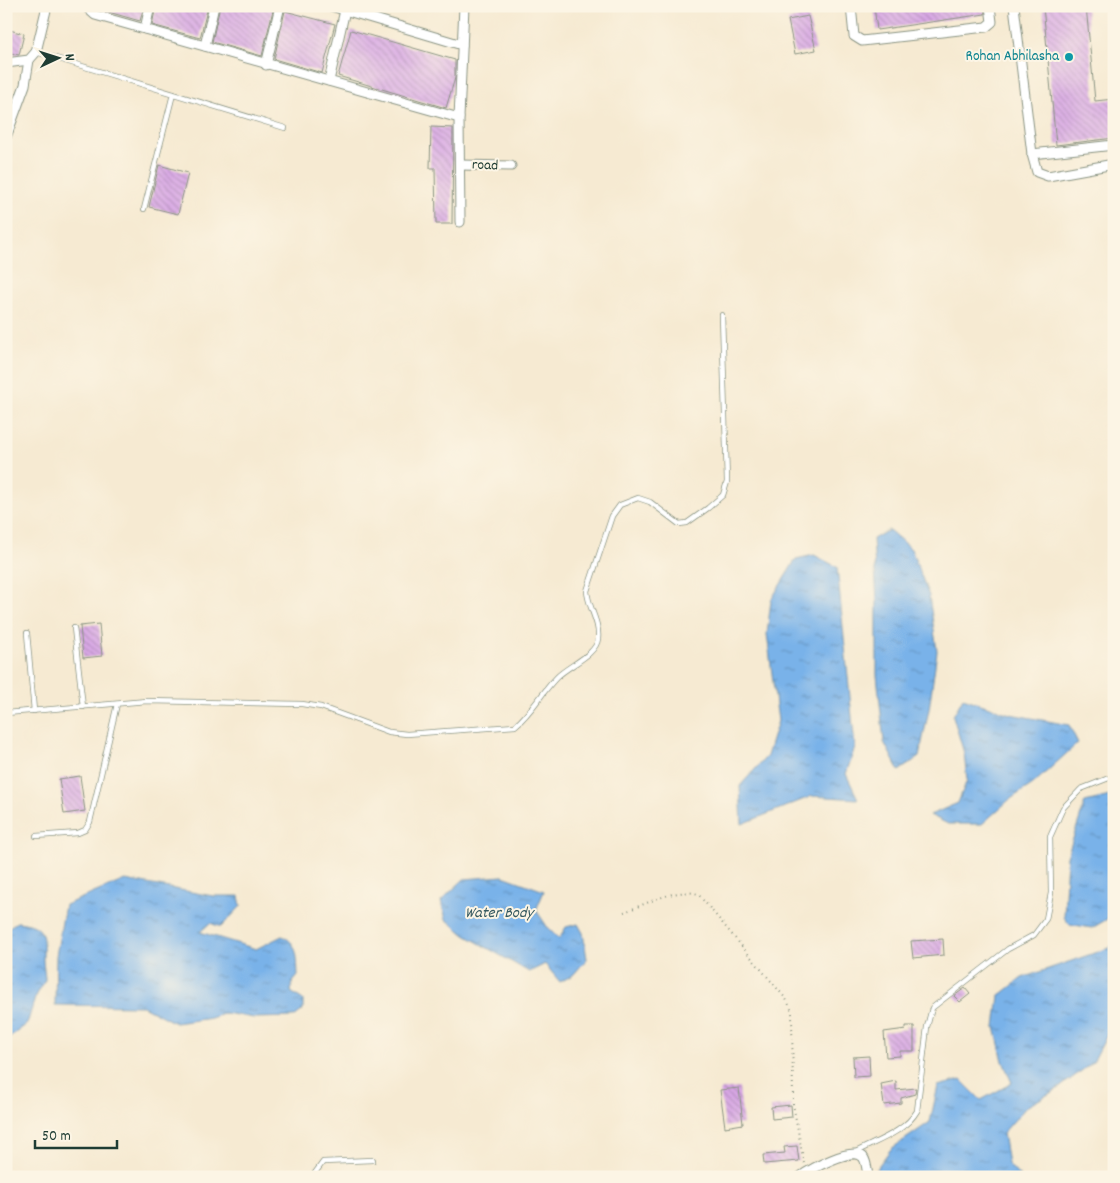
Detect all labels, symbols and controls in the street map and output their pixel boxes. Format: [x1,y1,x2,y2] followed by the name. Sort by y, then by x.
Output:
[32,32,82,82] north arrow
[966,46,1060,68] place label: Rohan Abhilasha
[1063,51,1075,63] marker: Rohan Abhilasha
[59,53,79,61] text: N
[471,155,499,177] street label: road
[465,902,535,925] water label: Water Body
[35,1118,118,1150] scale bar
[42,1126,71,1148] text: 50 m

